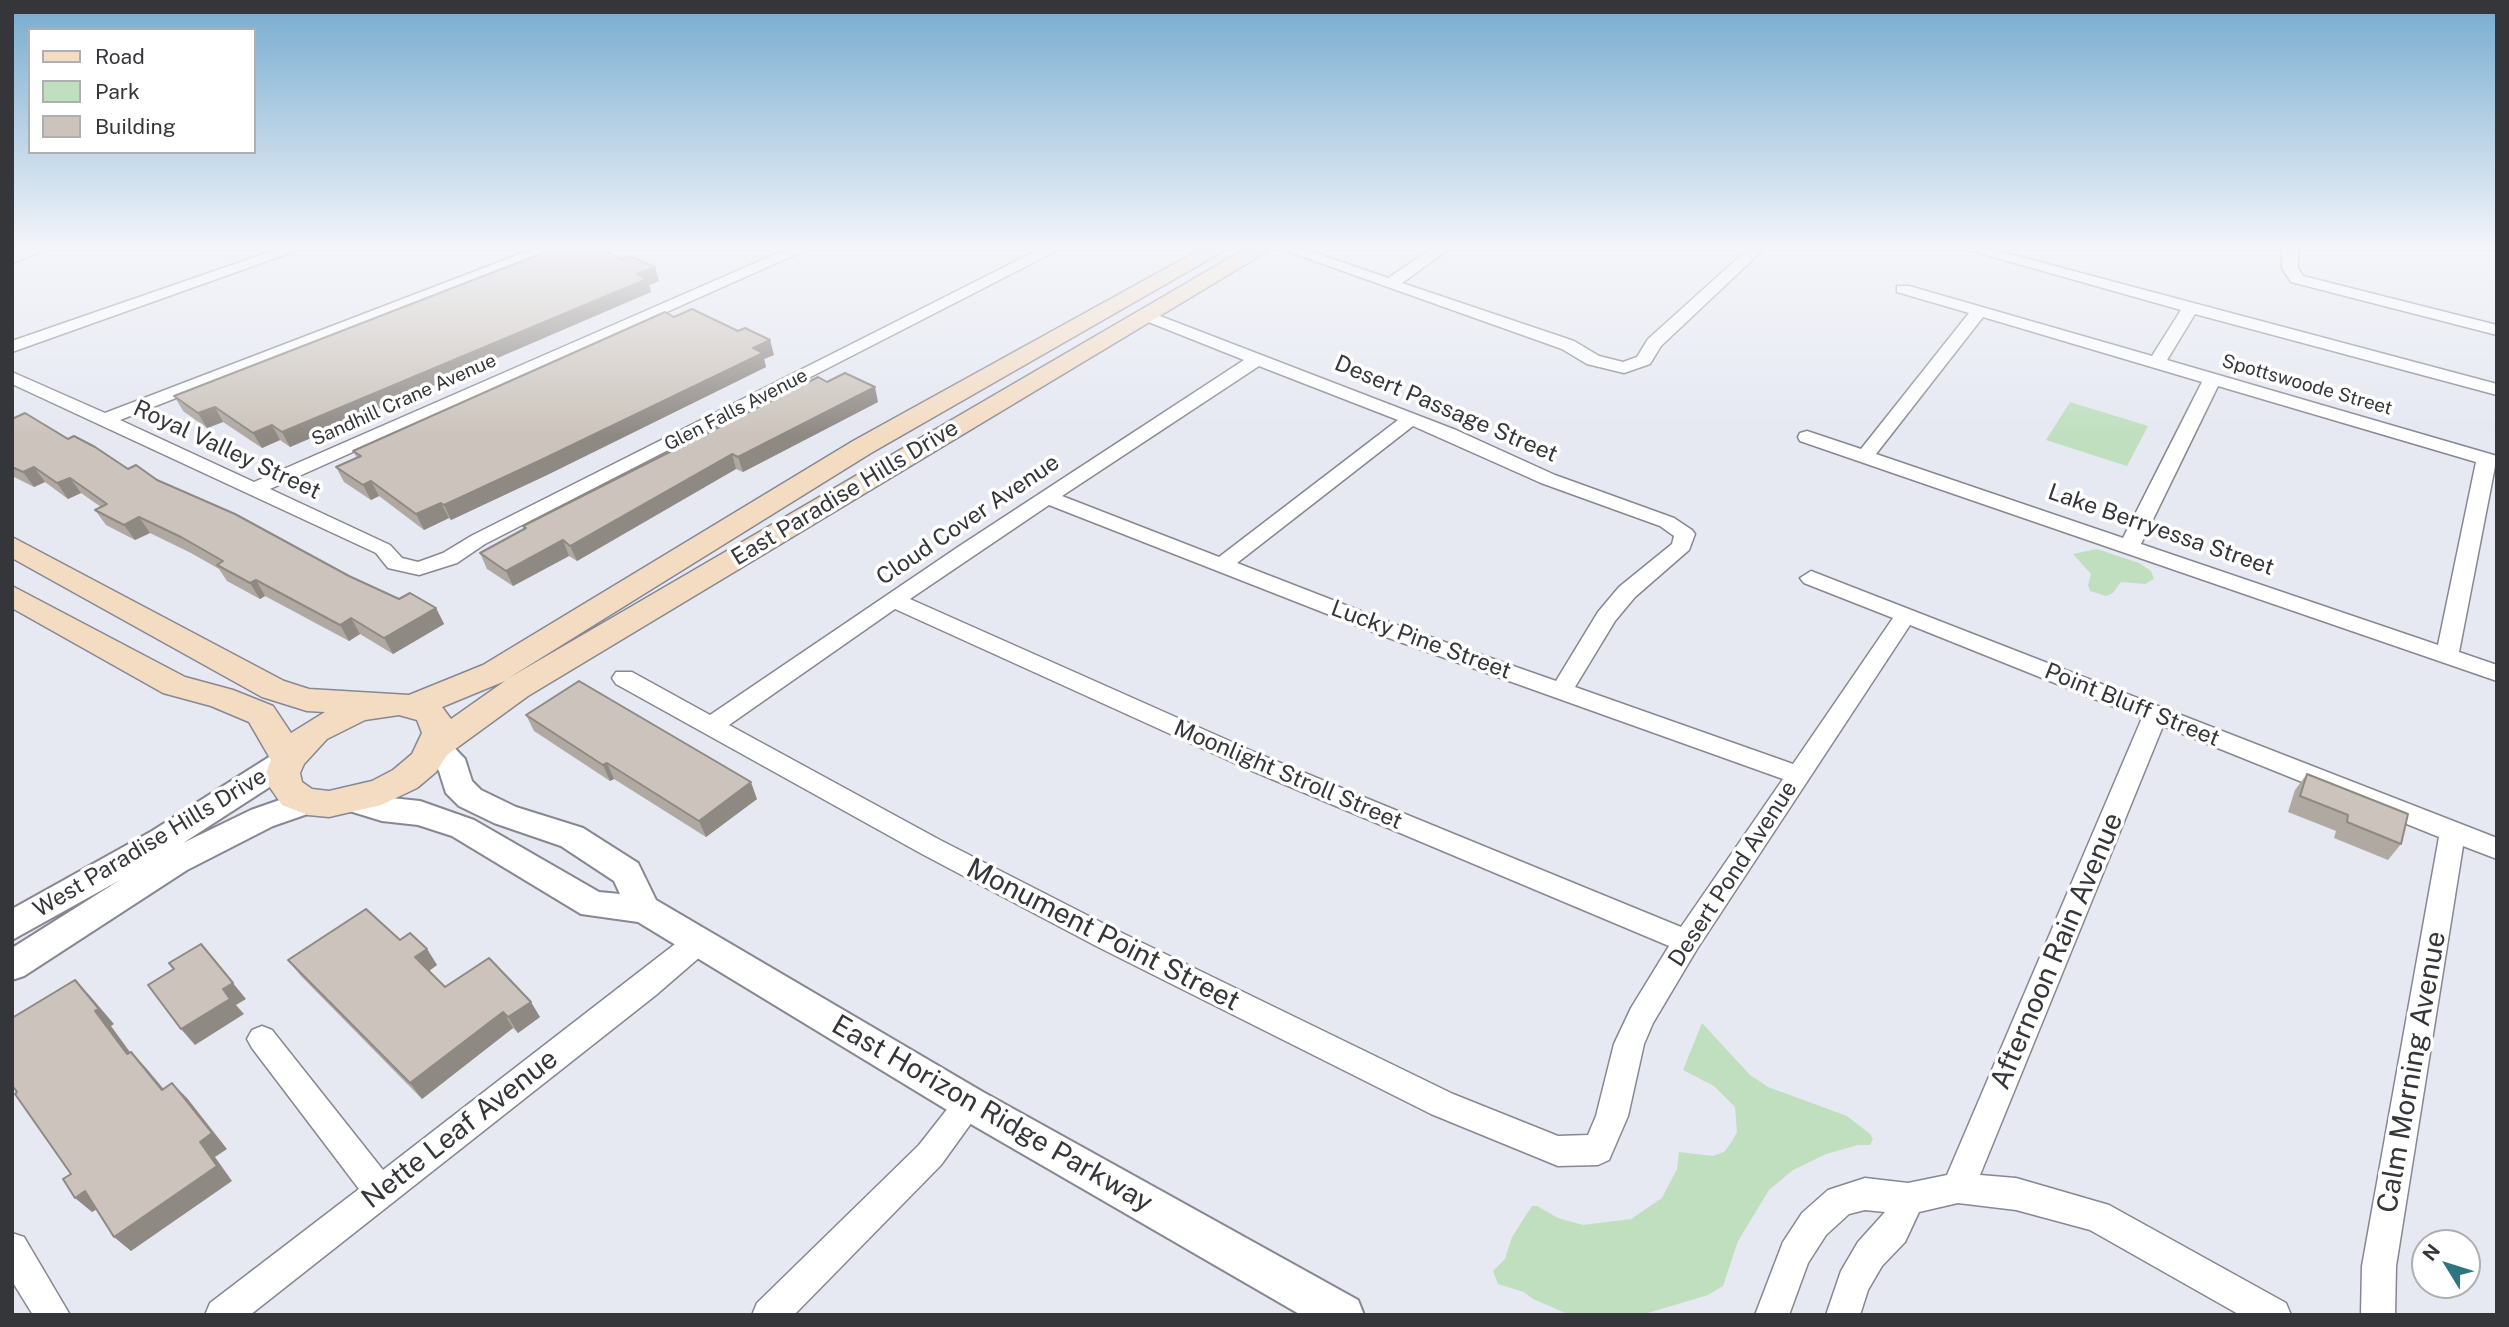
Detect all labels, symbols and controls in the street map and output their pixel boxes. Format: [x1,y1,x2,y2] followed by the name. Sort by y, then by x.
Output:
[28,28,256,154] legend
[95,44,145,69] text: Road
[95,79,140,104] text: Park
[95,114,176,139] text: Building
[308,349,500,451] street label: Sandhill Crane Avenue
[1330,350,1562,468] street label: Desert Passage Street
[2219,350,2395,420] street label: Spottswoode Street
[661,364,811,456] street label: Glen Falls Avenue
[129,394,325,506] street label: Royal Valley Street
[727,414,963,572] street label: East Paradise Hills Drive
[871,449,1065,591] street label: Cloud Cover Avenue
[2044,478,2278,582] street label: Lake Berryessa Street
[1327,595,1515,685] street label: Lucky Pine Street
[2040,657,2224,753] street label: Point Bluff Street
[1170,714,1406,836] street label: Moonlight Stroll Street
[28,762,272,924] street label: West Paradise Hills Drive
[1663,776,1803,972] street label: Desert Pond Avenue
[1983,808,2131,1094] street label: Afternoon Rain Avenue
[961,851,1245,1019] street label: Monument Point Street
[2371,929,2453,1215] street label: Calm Morning Avenue
[826,1008,1158,1220] street label: East Horizon Ridge Parkway
[355,1042,565,1216] street label: Nette Leaf Avenue
[2411,1229,2481,1299] north arrow
[2418,1240,2444,1265] text: N

